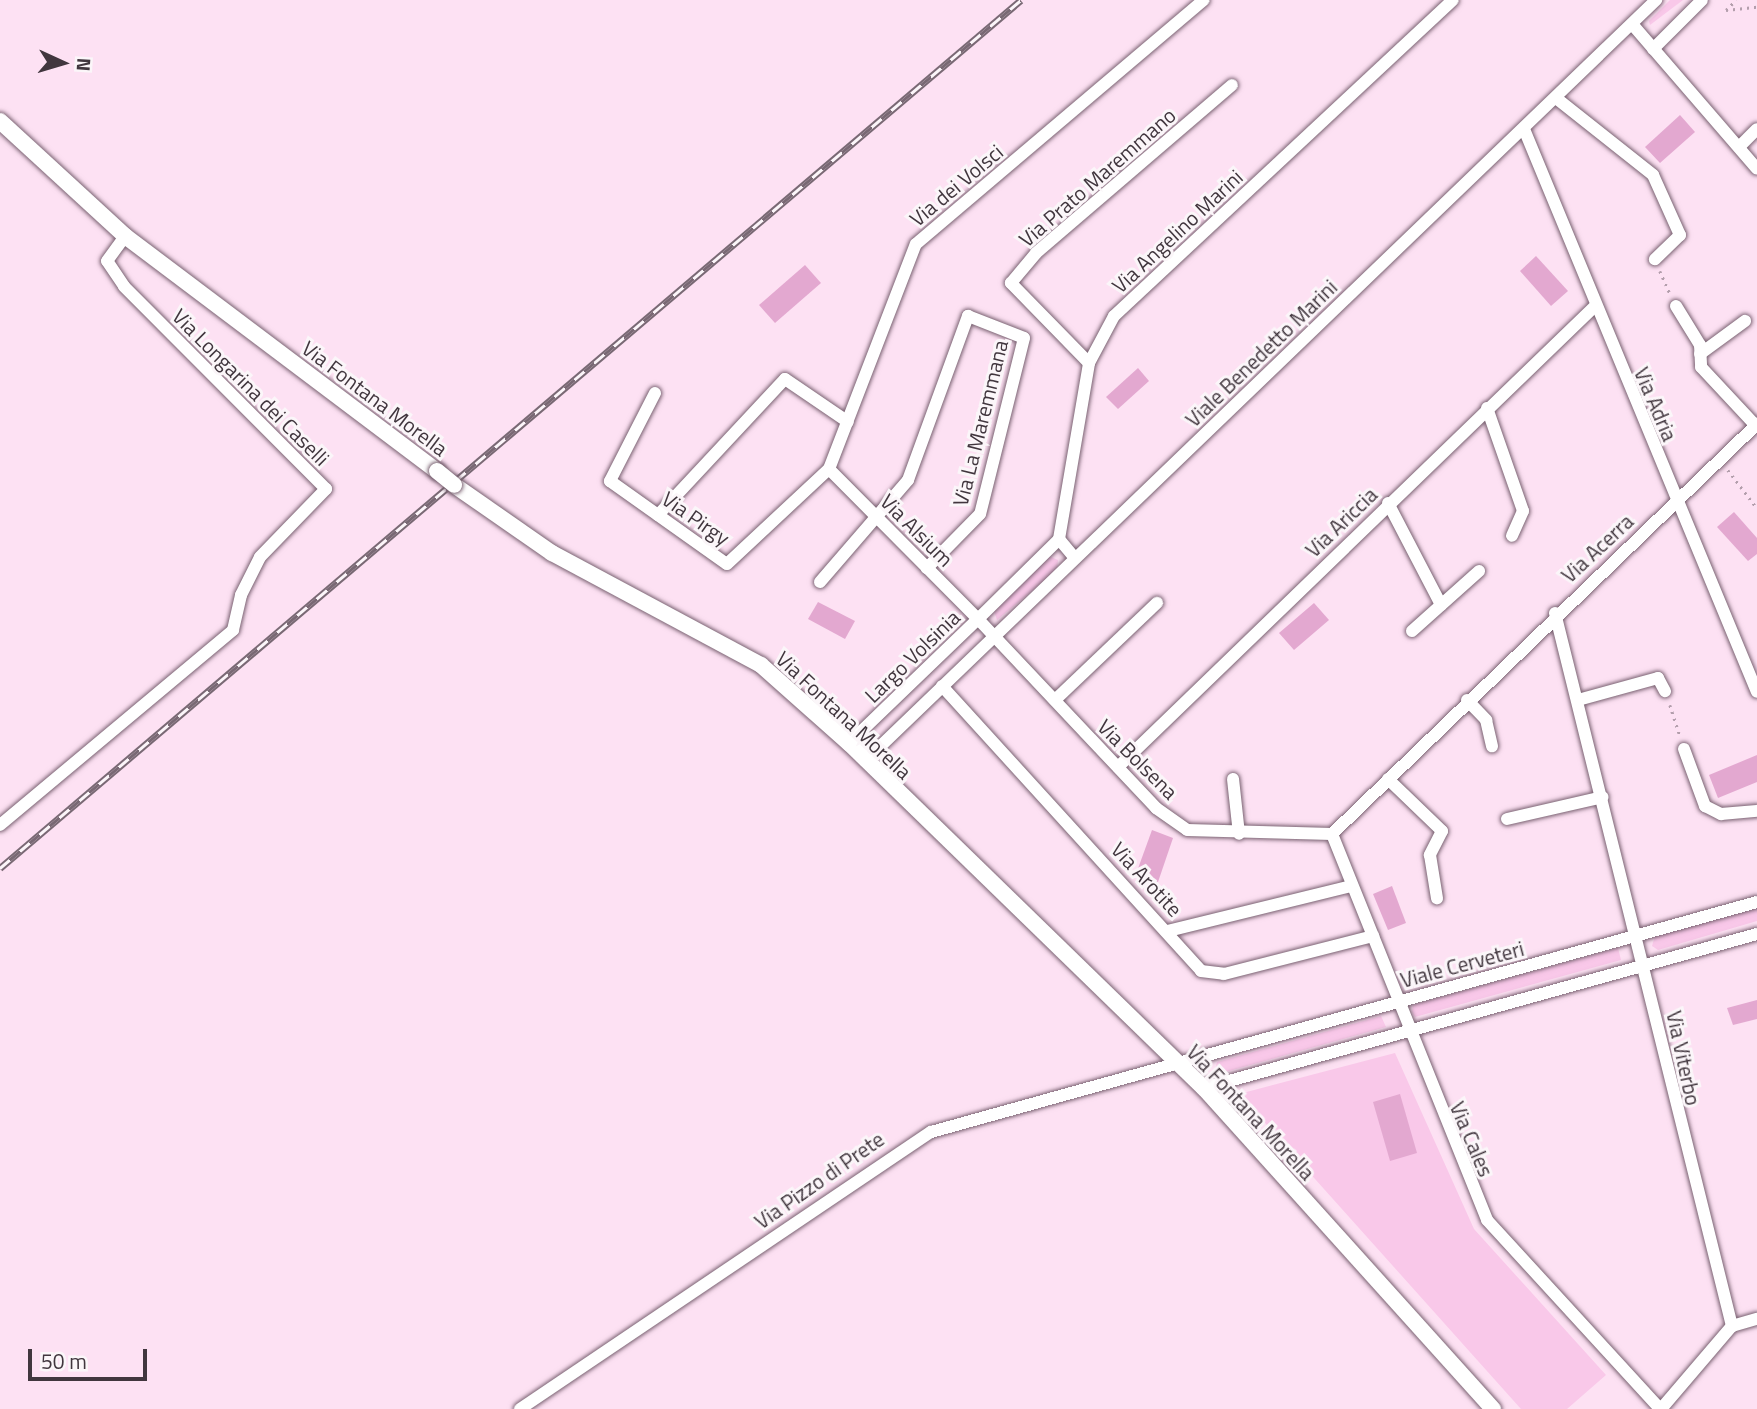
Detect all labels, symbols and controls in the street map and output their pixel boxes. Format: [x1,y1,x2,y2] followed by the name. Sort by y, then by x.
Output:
[28,28,98,98] north arrow
[70,57,99,72] text: N
[1014,102,1180,252] street label: Via Prato Maremmano
[904,139,1008,231] street label: Via dei Volsci
[1106,164,1248,298] street label: Via Angelino Marini
[1180,274,1342,432] street label: Viale Benedetto Marini
[167,303,335,471] street label: Via Longarina dei Caselli
[297,335,453,461] street label: Via Fontana Morella
[947,337,1013,509] street label: Via La Maremmana
[1629,363,1683,445] street label: Via Adria
[1300,482,1382,562] street label: Via Ariccia
[657,486,735,550] street label: Via Pirgy
[875,488,959,572] street label: Via Alsium
[1556,508,1638,588] street label: Via Acerra
[859,604,965,708] street label: Largo Volsinia
[771,646,917,784] street label: Via Fontana Morella
[1093,714,1183,804] street label: Via Bolsena
[1106,837,1188,921] street label: Via Arotite
[1398,935,1526,993] street label: Viale Cerveteri
[1662,1008,1706,1108] street label: Via Viterbo
[1182,1039,1320,1185] street label: Via Fontana Morella
[1445,1098,1499,1180] street label: Via Cales
[749,1126,889,1234] street label: Via Pizzo di Prete
[32,1336,150,1380] scale bar
[41,1345,87,1377] text: 50 m

